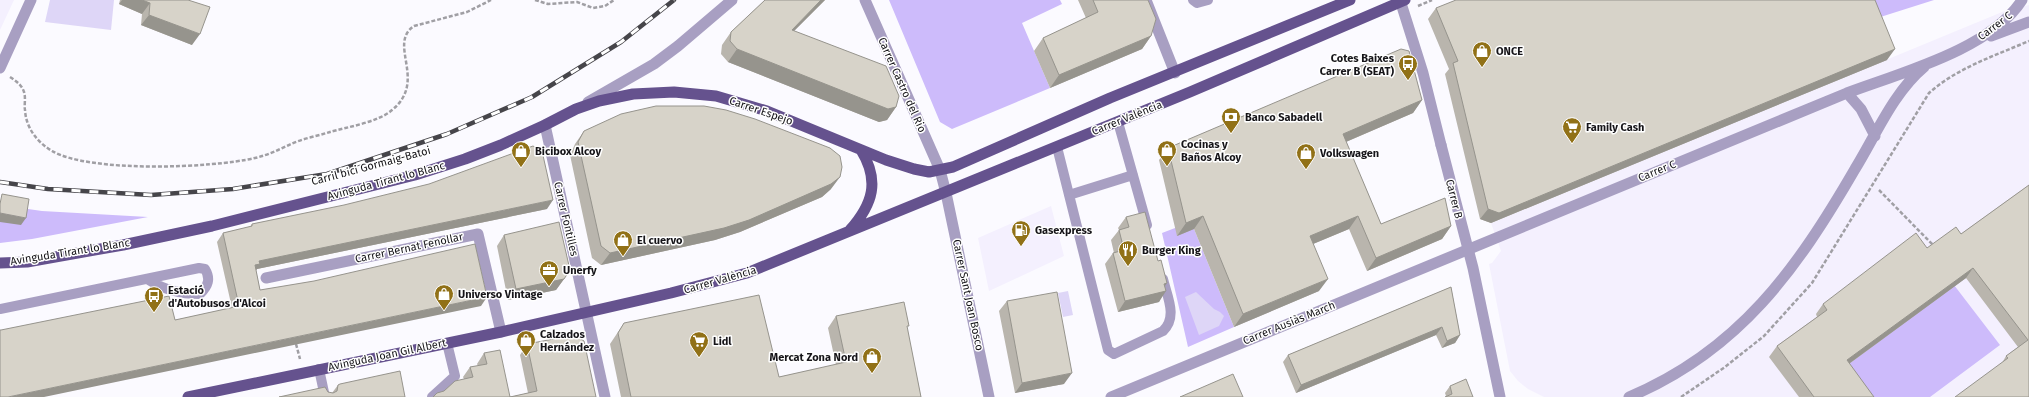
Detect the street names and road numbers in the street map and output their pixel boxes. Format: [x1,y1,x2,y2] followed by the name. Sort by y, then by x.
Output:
[1975,9,2015,43] street label: Carrer C
[875,36,929,134] street label: Carrer Castro del Rio
[728,94,794,128] street label: Carrer Espejo
[1090,98,1164,138] street label: Carrer València
[310,144,432,188] street label: Carril bici Gormaig-Batoi
[1636,158,1678,184] street label: Carrer C
[326,159,446,203] street label: Avinguda Tirant lo Blanc
[1443,178,1465,220] street label: Carrer B
[551,181,581,257] street label: Carrer Fontilles
[354,230,465,266] street label: Carrer Bernat Fenollar
[9,236,131,268] street label: Avinguda Tirant lo Blanc
[950,238,986,352] street label: Carrer Sant Joan Bosco
[682,263,758,297] street label: Carrer València
[1241,299,1337,347] street label: Carrer Ausiàs March
[327,336,447,374] street label: Avinguda Joan Gil Albert

